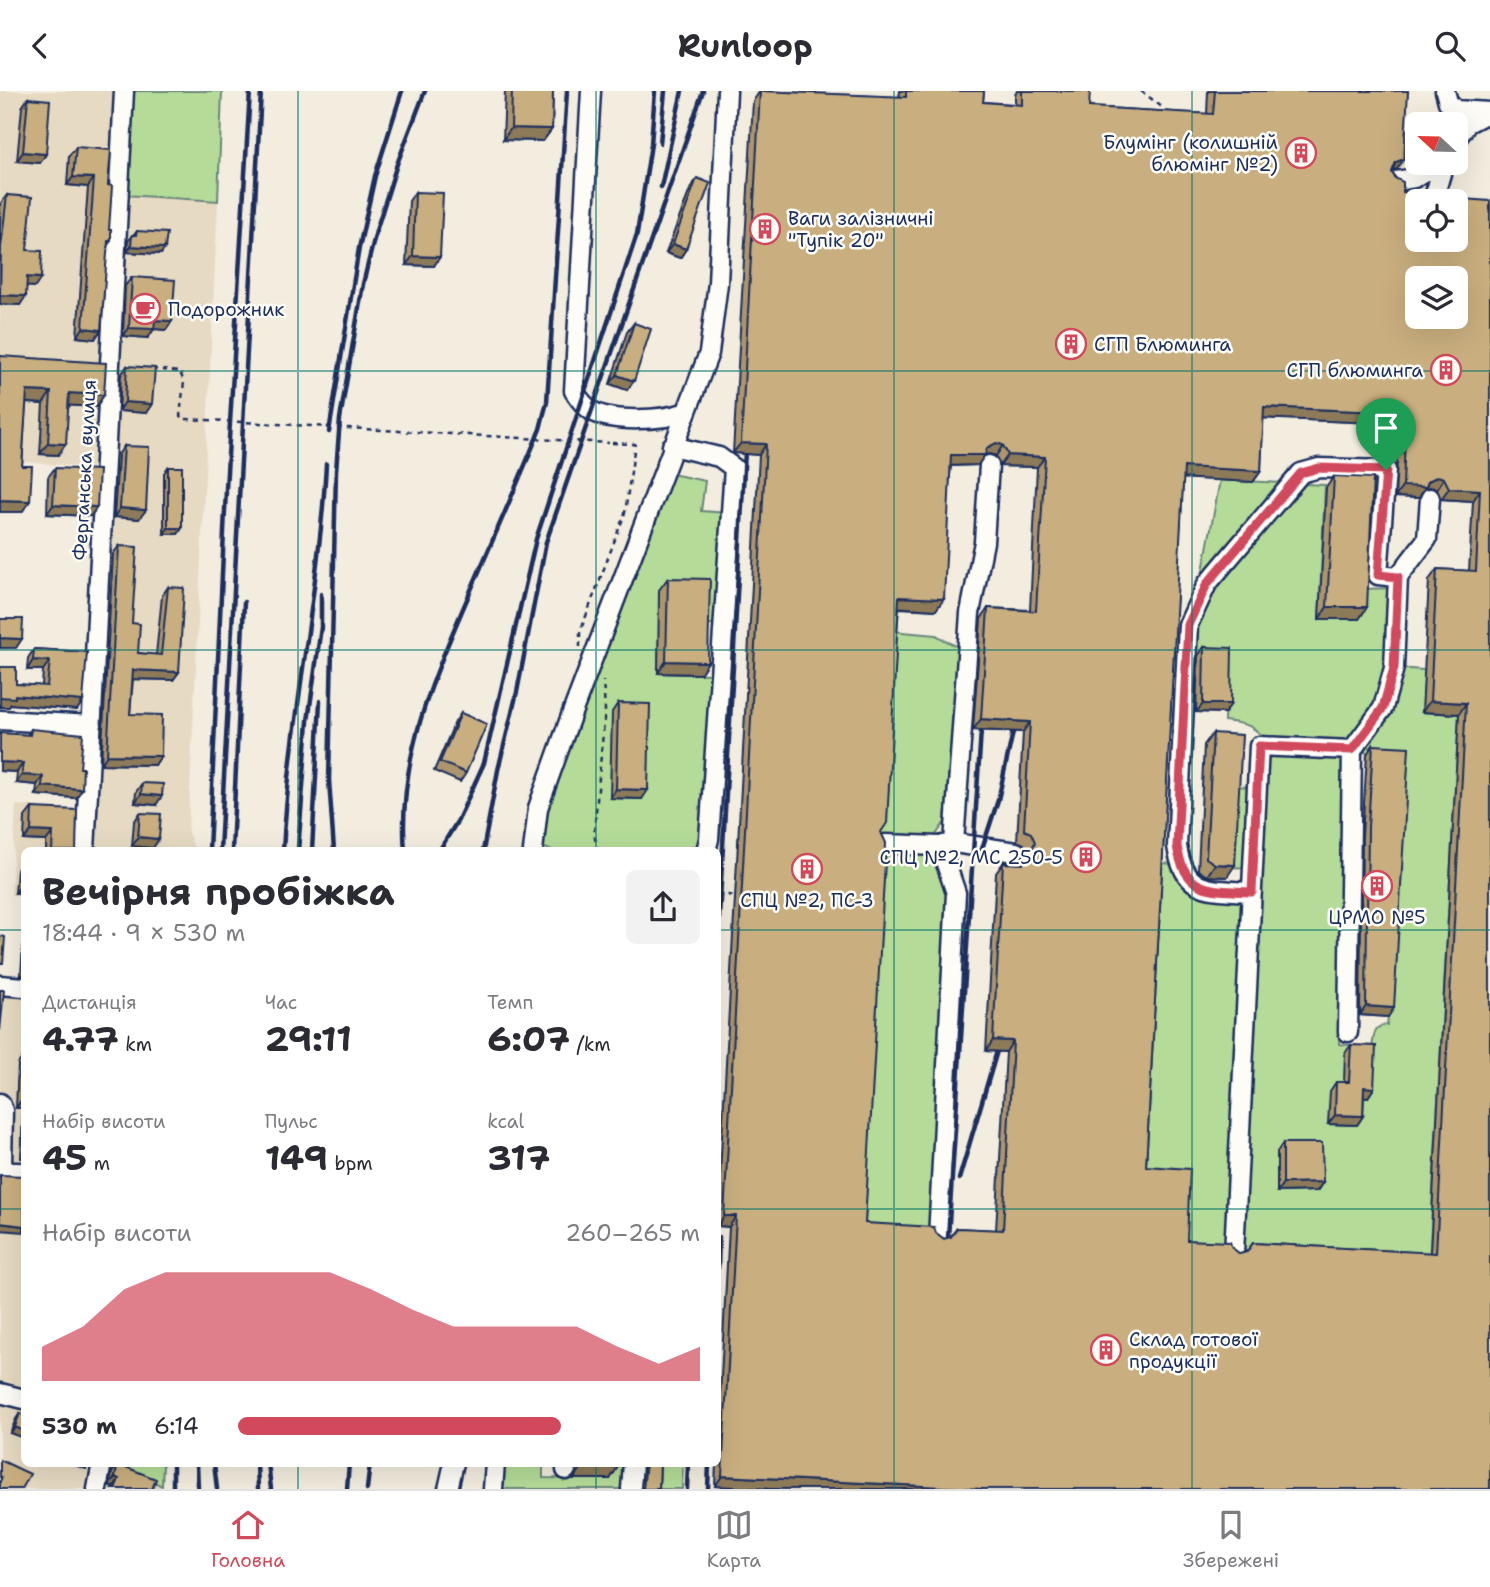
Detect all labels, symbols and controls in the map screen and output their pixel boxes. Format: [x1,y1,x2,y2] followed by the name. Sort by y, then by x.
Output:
[677,24,813,67] text: Runloop
[21,27,59,65] icon: back
[1431,27,1469,65] icon: search
[1405,112,1468,175] north arrow
[1405,112,1468,329] map controls
[1103,130,1278,177] place label: Блумінг (колишній блюмінг №2)
[1284,136,1318,170] building icon: Блумінг (колишній блюмінг №2)
[1405,189,1468,252] button: locate
[788,206,934,253] place label: Ваги залізничні "Тупік 20"
[748,212,782,246] building icon: Ваги залізничні "Тупік 20"
[1405,266,1468,329] button: layers
[128,292,162,326] cafe icon: Подорожник
[168,297,284,322] place label: Подорожник
[1054,327,1088,361] building icon: СГП Блюминга
[1094,332,1231,357] place label: СГП Блюминга
[1429,353,1463,387] building icon: СГП блюминга
[1287,358,1423,383] place label: СГП блюминга
[67,379,102,561] street label: Ферганська вулиця
[1356,398,1416,470] pin
[1367,409,1405,447] icon: arrive
[1069,840,1103,874] building icon: СПЦ №2, МС 250-5
[880,845,1063,870] place label: СПЦ №2, МС 250-5
[790,852,824,886] building icon: СПЦ №2, ПС-3
[42,866,395,917] text: Вечірня пробіжка
[1360,869,1394,903] building icon: ЦРМО №5
[626,870,700,944] button: share
[740,888,874,913] place label: СПЦ №2, ПС-3
[1328,905,1426,930] place label: ЦРМО №5
[42,918,245,948] text: 18:44 · 9 × 530 m
[42,990,137,1015] text: Дистанція
[265,990,297,1015] text: Час
[487,990,533,1015] text: Темп
[42,1015,119,1062] text: 4.77
[265,1015,352,1062] text: 29:11
[487,1015,570,1062] text: 6:07
[119,1032,152,1057] text: km
[570,1032,611,1057] text: /km
[42,1109,166,1134] text: Набір висоти
[265,1109,318,1134] text: Пульс
[487,1109,524,1134] text: kcal
[42,1134,87,1181] text: 45
[265,1134,328,1181] text: 149
[487,1134,550,1181] text: 317
[87,1151,110,1176] text: m
[328,1151,373,1176] text: bpm
[42,1218,192,1248] text: Набір висоти
[565,1218,700,1248] text: 260–265 m
[1129,1327,1258,1374] place label: Склад готової продукції
[1089,1333,1123,1367] building icon: Склад готової продукції
[42,1411,117,1441] text: 530 m
[154,1411,199,1441] text: 6:14
[211,1506,285,1573] tab: Головна
[707,1506,761,1573] tab: Карта
[1183,1506,1279,1573] tab: Збережені

